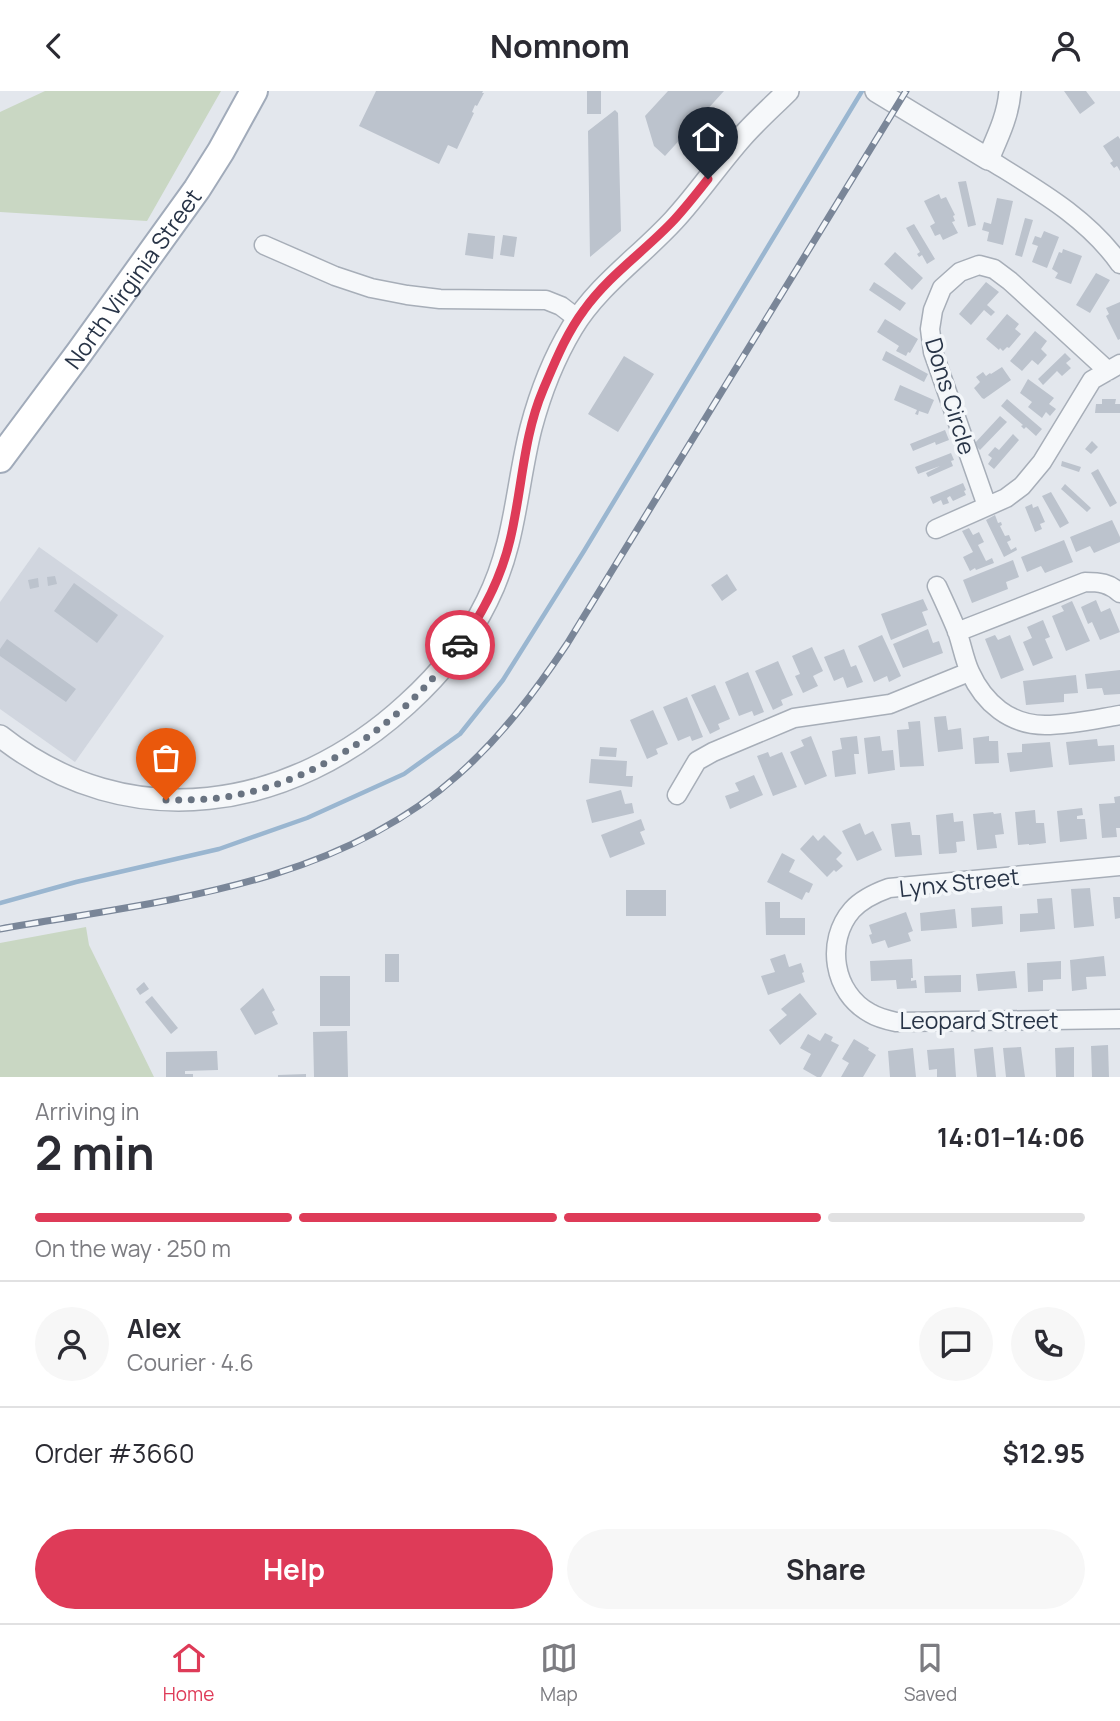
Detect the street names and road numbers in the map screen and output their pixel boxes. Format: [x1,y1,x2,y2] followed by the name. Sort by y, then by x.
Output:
[57,182,208,375] street label: North Virginia Street
[918,334,984,458] street label: Dons Circle
[897,860,1021,904] street label: Lynx Street
[899,1004,1059,1036] street label: Leopard Street

